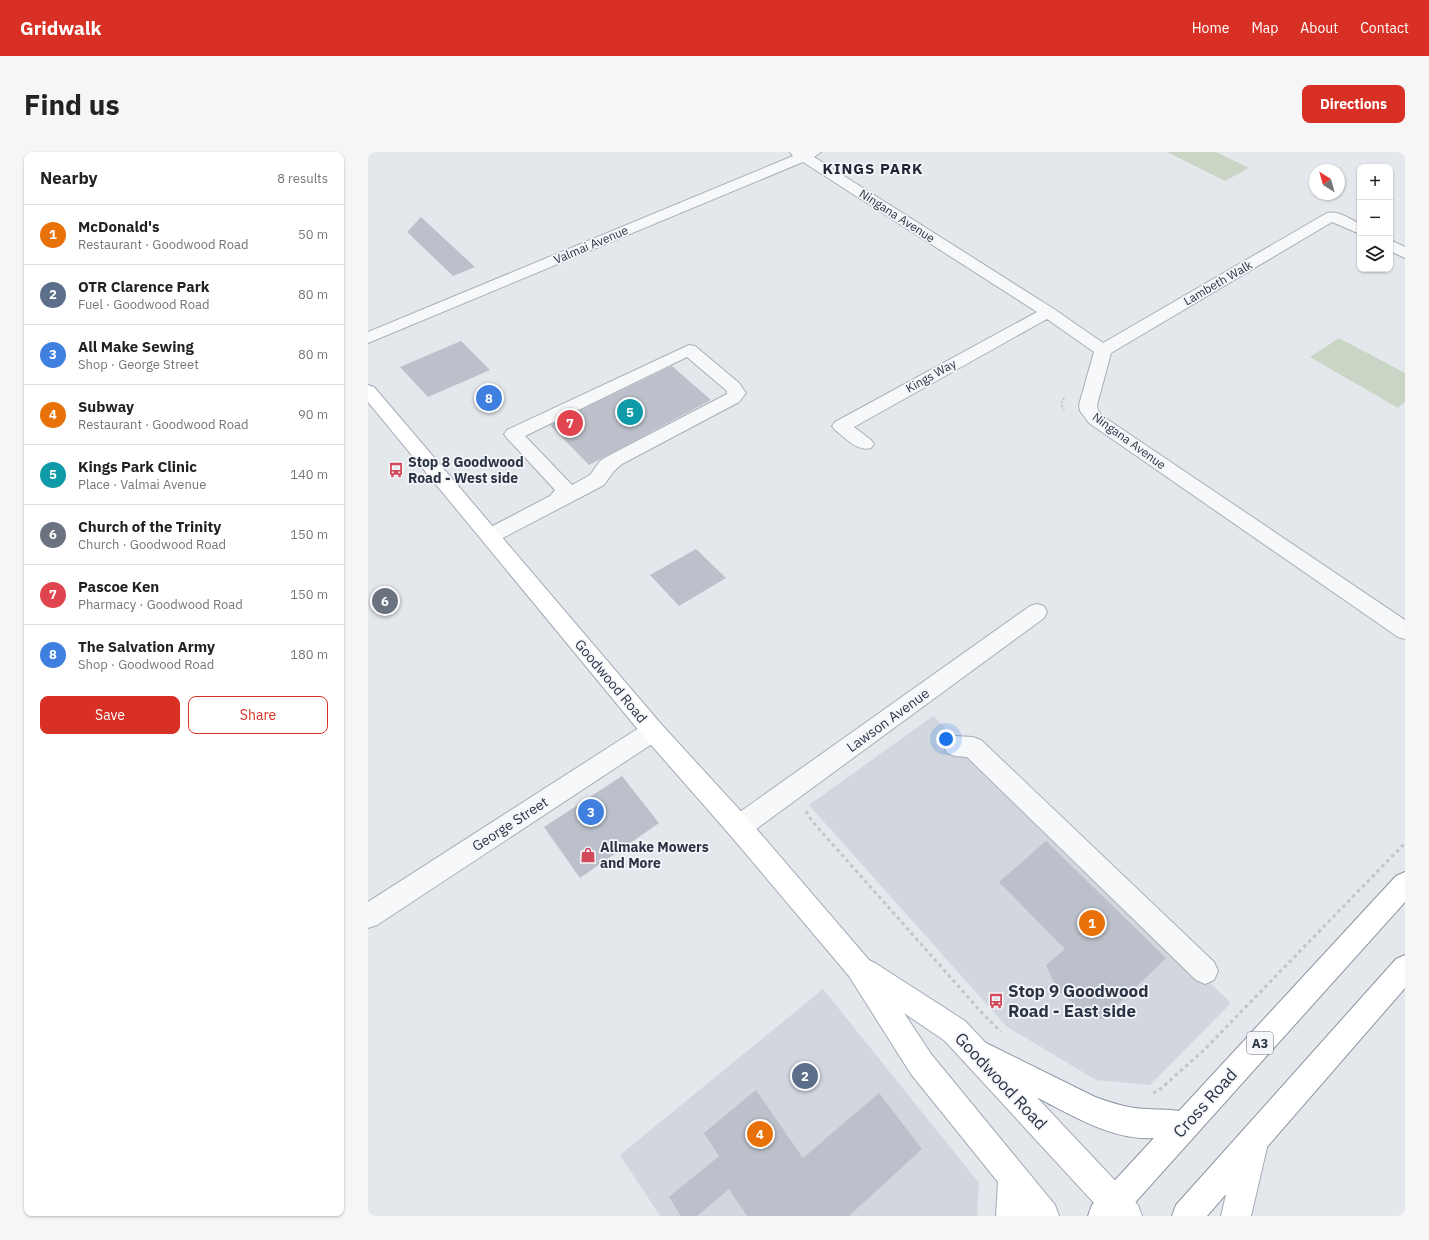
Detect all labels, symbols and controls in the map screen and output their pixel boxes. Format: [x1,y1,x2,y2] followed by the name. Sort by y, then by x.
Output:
[20,16,102,40] text: Gridwalk
[1192,19,1229,37] text: Home
[1251,19,1278,37] text: Map
[1300,19,1338,37] text: About
[1360,19,1409,37] text: Contact
[1302,85,1405,123] button: Directions
[24,86,120,123] text: Find us
[822,159,924,178] district label: KINGS PARK
[1309,164,1345,200] north arrow
[1357,164,1393,272] map controls
[1357,164,1393,200] button: +
[40,167,98,189] text: Nearby
[277,170,328,187] text: 8 results
[857,186,938,246] street label: Ningana Avenue
[1357,200,1393,236] button: −
[78,217,160,236] text: McDonald's
[551,222,631,267] street label: Valmai Avenue
[49,226,57,243] text: 1
[298,226,328,243] text: 50 m
[78,236,248,253] text: Restaurant · Goodwood Road
[1357,236,1393,272] button: layers
[1181,257,1255,308] street label: Lambeth Walk
[78,277,209,296] text: OTR Clarence Park
[49,286,57,303] text: 2
[298,286,328,303] text: 80 m
[78,296,209,313] text: Fuel · Goodwood Road
[78,337,194,356] text: All Make Sewing
[49,346,57,363] text: 3
[298,346,328,363] text: 80 m
[78,356,199,373] text: Shop · George Street
[903,356,959,396] street label: Kings Way
[476,383,502,413] pin: 8
[78,397,134,416] text: Subway
[617,397,643,427] pin: 5
[49,406,57,423] text: 4
[298,406,328,423] text: 90 m
[557,408,583,438] pin: 7
[1090,409,1169,473] street label: Ningana Avenue
[78,416,248,433] text: Restaurant · Goodwood Road
[408,453,524,487] place label: Stop 8 Goodwood Road - West side
[78,457,197,476] text: Kings Park Clinic
[387,461,405,479] bus stop icon: Stop 8 Goodwood Road - West side
[49,466,57,483] text: 5
[290,466,328,483] text: 140 m
[78,476,206,493] text: Place · Valmai Avenue
[78,517,221,536] text: Church of the Trinity
[49,526,57,543] text: 6
[290,526,328,543] text: 150 m
[78,536,226,553] text: Church · Goodwood Road
[78,577,159,596] text: Pascoe Ken
[49,586,57,603] text: 7
[290,586,328,603] text: 150 m
[372,586,398,616] pin: 6
[78,596,243,613] text: Pharmacy · Goodwood Road
[571,636,651,726] street label: Goodwood Road
[78,637,215,656] text: The Salvation Army
[49,646,57,663] text: 8
[290,646,328,663] text: 180 m
[78,656,214,673] text: Shop · Goodwood Road
[843,684,933,756] street label: Lawson Avenue
[40,696,180,734] button: Save
[188,696,328,734] button: Share
[936,729,956,749] your location
[469,793,551,855] street label: George Street
[578,797,604,827] pin: 3
[600,838,709,872] place label: Allmake Mowers and More
[579,846,597,864] shop icon: Allmake Mowers and More
[1079,908,1105,938] pin: 1
[1008,980,1149,1022] place label: Stop 9 Goodwood Road - East side
[987,992,1005,1010] bus stop icon: Stop 9 Goodwood Road - East side
[950,1028,1052,1134] street label: Goodwood Road
[1247,1032,1273,1054] road number: A3
[792,1061,818,1091] pin: 2
[1168,1064,1242,1142] street label: Cross Road
[747,1119,773,1149] pin: 4

